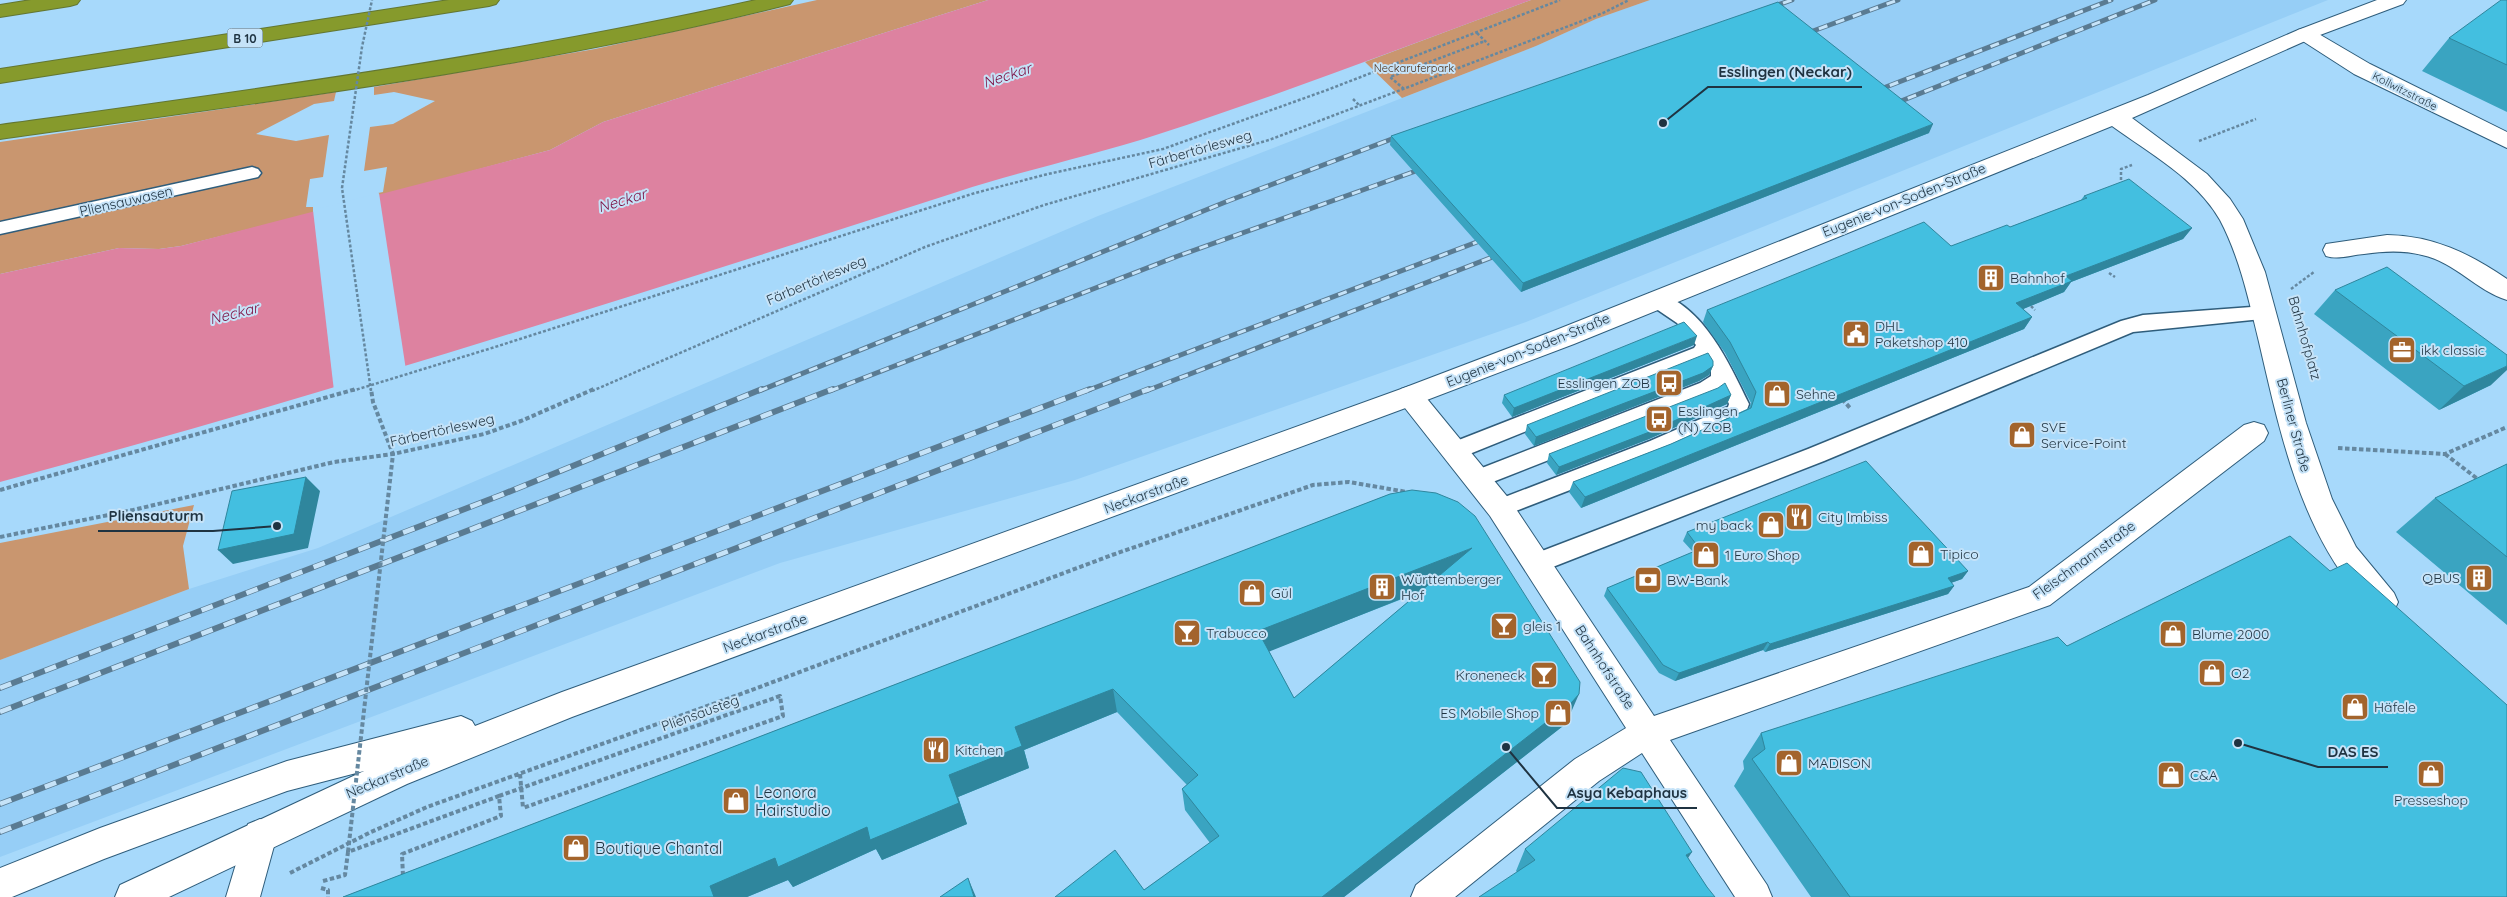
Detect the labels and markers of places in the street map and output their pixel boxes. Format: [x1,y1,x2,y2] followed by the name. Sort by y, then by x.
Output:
[1708,57,1862,87] callout: Esslingen (Neckar)
[1976,263,2006,293] building icon: Bahnhof
[2010,269,2065,287] place label: Bahnhof
[1875,317,1968,351] place label: DHL Paketshop 410
[1841,319,1871,349] public building icon: DHL Paketshop 410
[2387,335,2417,365] office icon: ikk classic
[2421,341,2485,359] place label: ikk classic
[1654,368,1684,398] bus stop icon: Esslingen ZOB
[1558,374,1650,392] place label: Esslingen ZOB
[1762,379,1792,409] shop icon: Sehne
[1796,385,1836,403] place label: Sehne
[1678,402,1738,436] place label: Esslingen (N) ZOB
[1644,404,1674,434] bus stop icon: Esslingen (N) ZOB
[2041,418,2127,452] place label: SVE Service-Point
[2007,420,2037,450] shop icon: SVE Service-Point
[98,501,213,531] callout: Pliensauturm
[1784,502,1814,532] restaurant icon: City Imbiss
[1818,508,1888,526] place label: City Imbiss
[1756,510,1786,540] shop icon: my back
[1696,516,1752,534] place label: my back
[1906,539,1936,569] shop icon: Tipico
[1691,540,1721,570] shop icon: 1 Euro Shop
[1940,545,1979,563] place label: Tipico
[1725,546,1800,564] place label: 1 Euro Shop
[2464,563,2494,593] building icon: QBUS
[1633,565,1663,595] bank icon: BW-Bank
[2422,569,2460,587] place label: QBUS
[1401,570,1502,604] place label: Württemberger Hof
[1667,571,1728,589] place label: BW-Bank
[1367,572,1397,602] building icon: Württemberger Hof
[1237,578,1267,608] shop icon: Gül
[1271,584,1292,602] place label: Gül
[1489,611,1519,641] bar icon: gleis 1
[1523,617,1561,635] place label: gleis 1
[1172,618,1202,648] bar icon: Trabucco
[2158,619,2188,649] shop icon: Blume 2000
[1206,624,1267,642] place label: Trabucco
[2192,625,2269,643] place label: Blume 2000
[2197,658,2227,688] shop icon: O2
[1529,660,1559,690] bar icon: Kroneneck
[2231,664,2250,682] place label: O2
[1455,666,1525,684] place label: Kroneneck
[2340,692,2370,722] shop icon: Häfele
[1543,698,1573,728] shop icon: ES Mobile Shop
[2374,698,2416,716] place label: Häfele
[1440,704,1539,722] place label: ES Mobile Shop
[921,735,951,765] restaurant icon: Kitchen
[2318,737,2388,767] callout: DAS ES
[955,741,1003,759] place label: Kitchen
[1774,748,1804,778] shop icon: MADISON
[1808,754,1871,772] place label: MADISON
[2416,759,2446,789] shop icon: Presseshop
[2156,760,2186,790] shop icon: C&A
[2190,766,2218,784] place label: C&A
[1557,778,1697,808] callout: Asya Kebaphaus
[755,782,831,820] place label: Leonora Hairstudio
[721,786,751,816] shop icon: Leonora Hairstudio
[2394,791,2468,809] place label: Presseshop
[561,833,591,863] shop icon: Boutique Chantal
[595,838,723,858] place label: Boutique Chantal

